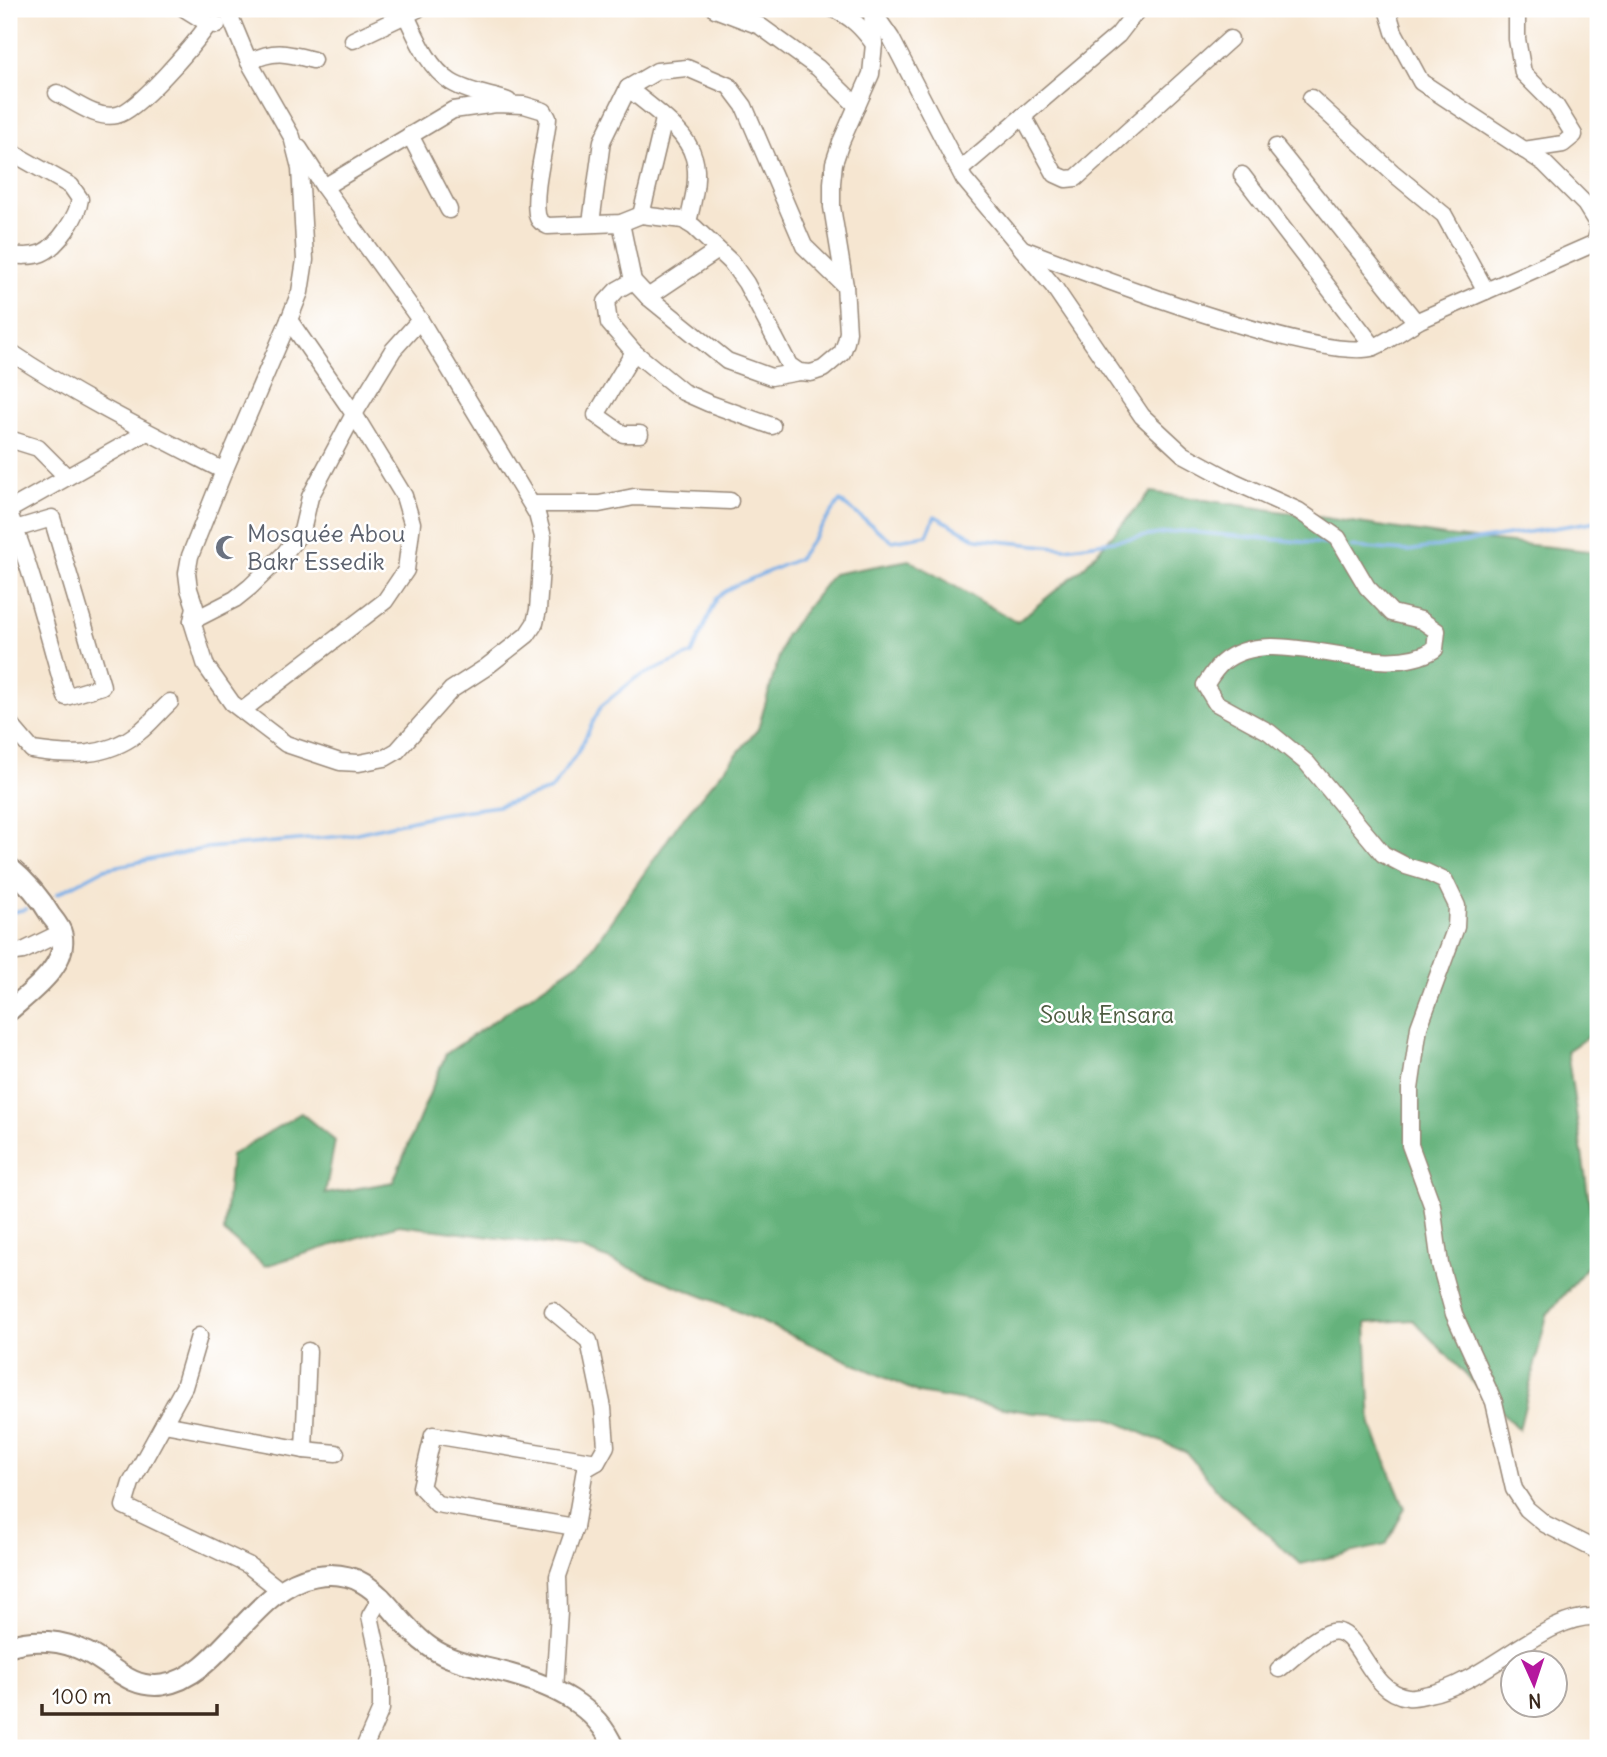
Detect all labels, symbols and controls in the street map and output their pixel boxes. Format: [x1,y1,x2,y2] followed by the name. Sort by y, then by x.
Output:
[247,518,406,576] place label: Mosquée Abou Bakr Essedik
[213,534,241,562] mosque icon: Mosquée Abou Bakr Essedik
[1040,999,1174,1029] park label: Souk Ensara
[1498,1648,1568,1718] north arrow
[42,1673,217,1717] scale bar
[52,1683,111,1710] text: 100 m
[1528,1689,1542,1713] text: N

